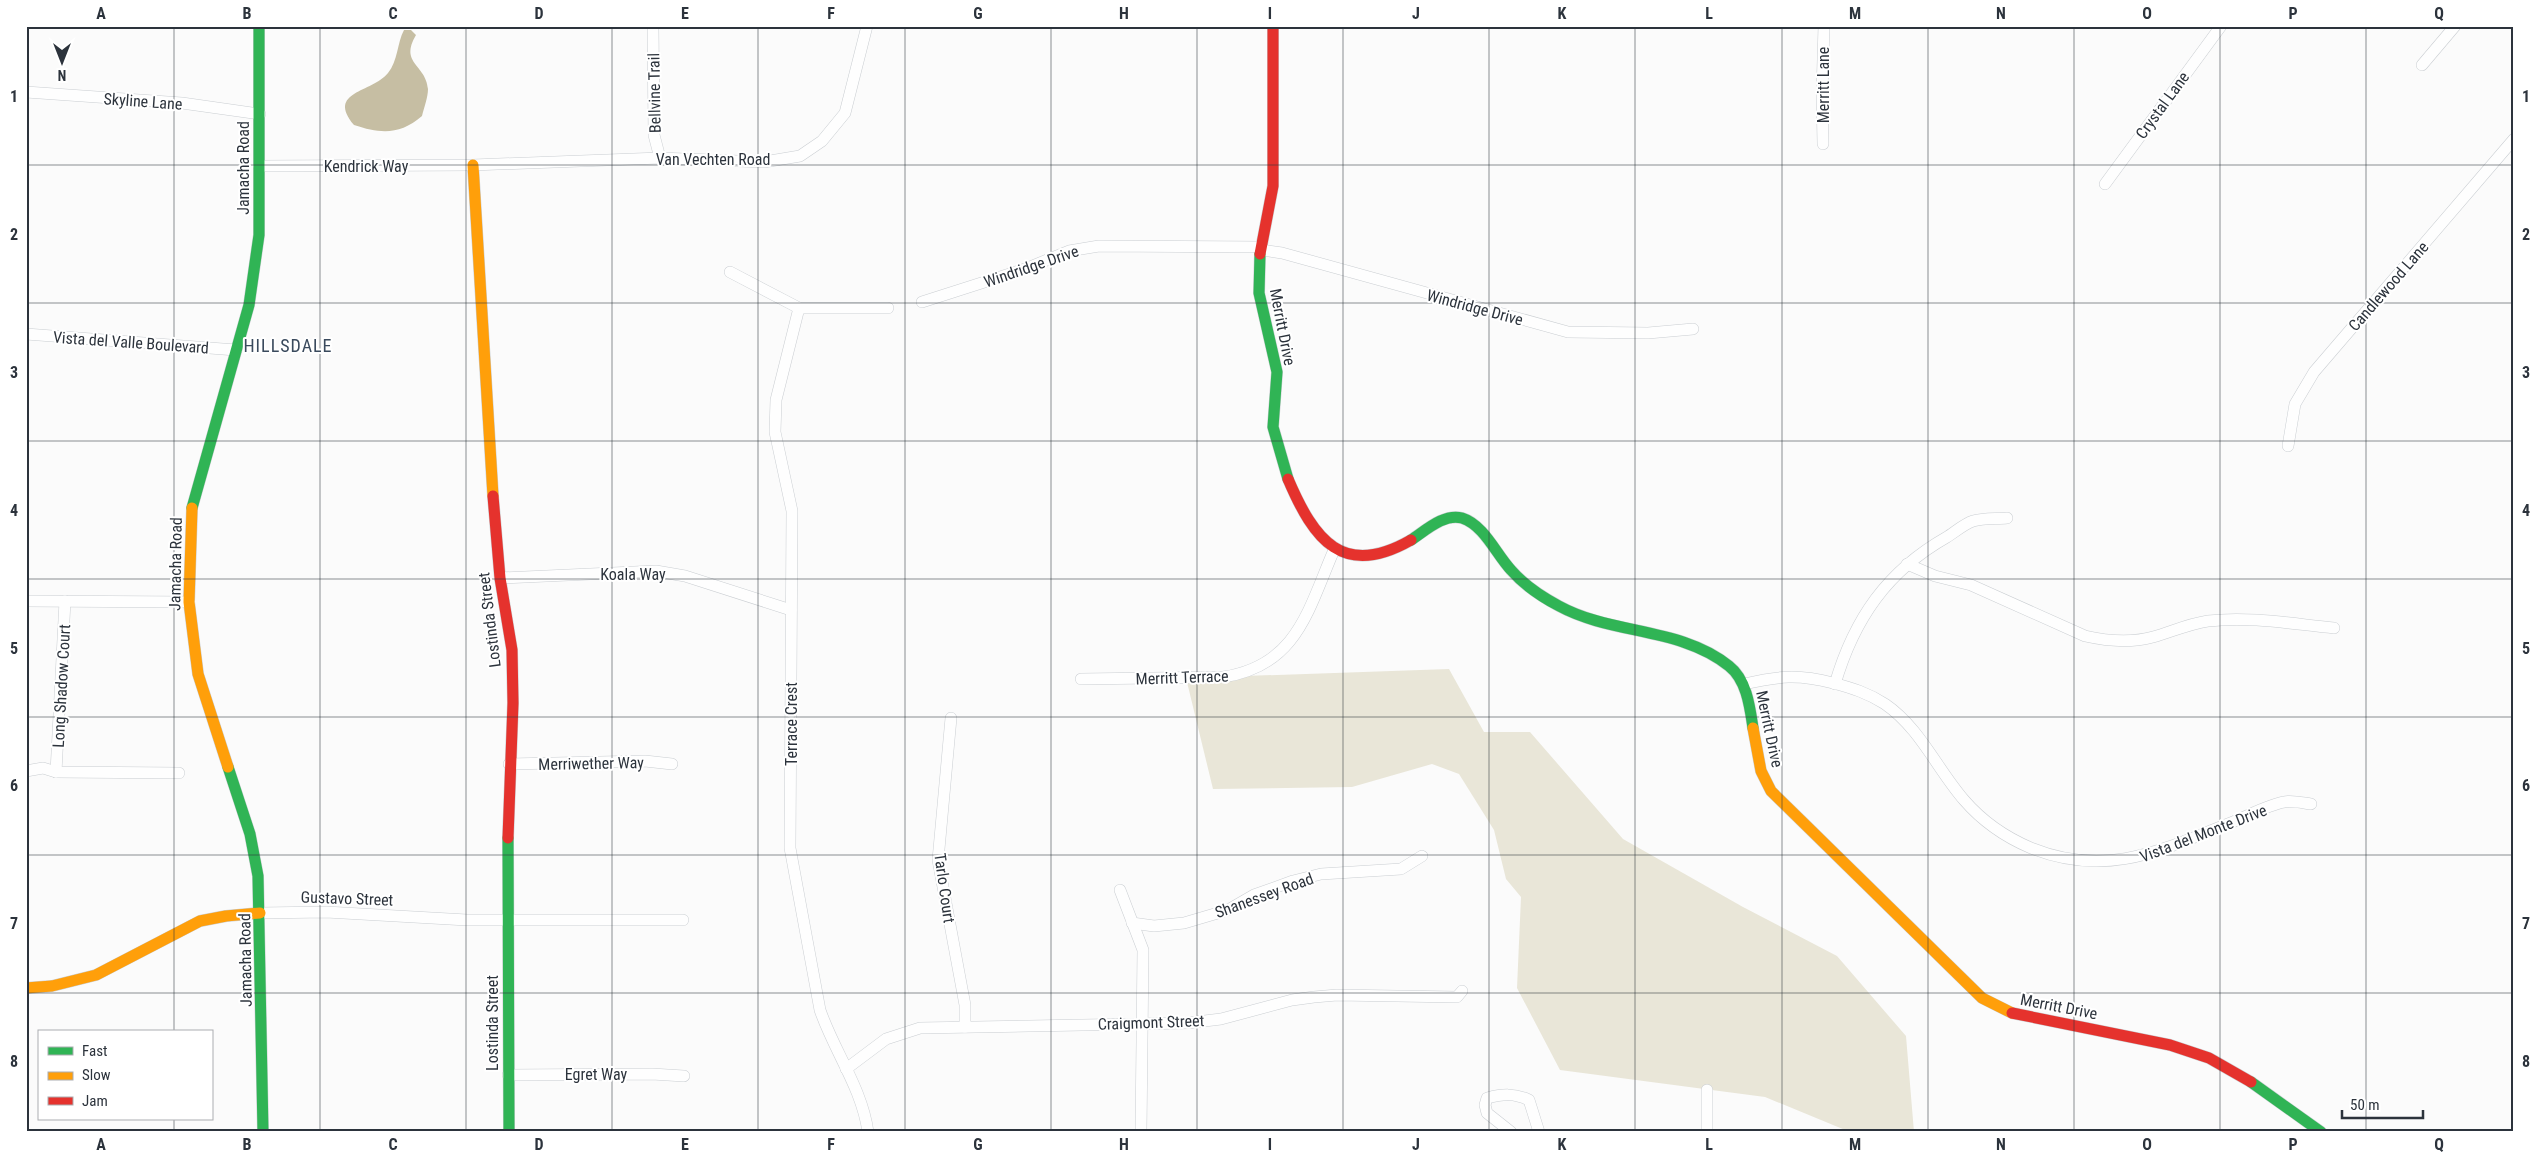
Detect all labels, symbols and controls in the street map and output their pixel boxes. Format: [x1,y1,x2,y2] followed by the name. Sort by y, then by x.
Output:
[96,4,106,23] text: A
[243,4,252,23] text: B
[388,4,398,23] text: C
[534,4,544,23] text: D
[681,4,689,23] text: E
[827,4,835,23] text: F
[973,4,983,23] text: G
[1119,4,1129,23] text: H
[1268,4,1272,23] text: I
[1412,4,1420,23] text: J
[1558,4,1567,23] text: K
[1705,4,1713,23] text: L
[1849,4,1861,23] text: M
[1996,4,2006,23] text: N
[2142,4,2152,23] text: O
[2288,4,2298,23] text: P
[2434,4,2444,23] text: Q
[38,38,88,88] north arrow
[1814,47,1833,123] street label: Merritt Lane
[644,53,665,133] street label: Bellvine Trail
[58,67,66,83] text: N
[2132,68,2193,143] street label: Crystal Lane
[10,87,18,106] text: 1
[2522,87,2530,106] text: 1
[103,89,183,114] street label: Skyline Lane
[234,121,253,215] street label: Jamacha Road
[656,150,770,169] street label: Van Vechten Road
[324,157,409,176] street label: Kendrick Way
[10,225,18,244] text: 2
[2522,225,2530,244] text: 2
[2344,238,2432,335] street label: Candlewood Lane
[981,241,1081,292] street label: Windridge Drive
[1425,285,1525,329] street label: Windridge Drive
[1266,287,1299,367] street label: Merritt Drive
[52,328,210,357] street label: Vista del Valle Boulevard
[243,335,333,356] district label: HILLSDALE
[10,363,18,382] text: 3
[2522,363,2530,382] text: 3
[10,501,18,520] text: 4
[2522,501,2530,520] text: 4
[165,517,186,611] street label: Jamacha Road
[600,565,666,584] street label: Koala Way
[474,571,505,669] street label: Lostinda Street
[49,624,74,748] street label: Long Shadow Court
[10,639,18,658] text: 5
[2522,639,2530,658] text: 5
[1135,666,1229,689] street label: Merritt Terrace
[782,682,801,766] street label: Terrace Crest
[1752,689,1787,769] street label: Merritt Drive
[538,753,644,774] street label: Merriwether Way
[10,776,18,795] text: 6
[2522,776,2530,795] text: 6
[2137,801,2269,866] street label: Vista del Monte Drive
[930,852,959,924] street label: Tarlo Court
[1212,869,1316,922] street label: Shanessey Road
[300,887,394,910] street label: Gustavo Street
[235,913,256,1007] street label: Jamacha Road
[10,914,18,933] text: 7
[2522,914,2530,933] text: 7
[483,975,502,1071] street label: Lostinda Street
[2019,990,2099,1023] street label: Merritt Drive
[1097,1011,1205,1034] street label: Craigmont Street
[38,1030,212,1120] legend
[82,1042,107,1060] text: Fast
[10,1052,18,1071] text: 8
[2522,1052,2530,1071] text: 8
[565,1065,628,1084] street label: Egret Way
[82,1066,111,1084] text: Slow
[2342,1088,2424,1120] scale bar
[82,1092,108,1110] text: Jam
[2350,1096,2380,1114] text: 50 m
[96,1135,106,1154] text: A
[243,1135,252,1154] text: B
[388,1135,398,1154] text: C
[534,1135,544,1154] text: D
[681,1135,689,1154] text: E
[827,1135,835,1154] text: F
[973,1135,983,1154] text: G
[1119,1135,1129,1154] text: H
[1268,1135,1272,1154] text: I
[1412,1135,1420,1154] text: J
[1558,1135,1567,1154] text: K
[1705,1135,1713,1154] text: L
[1849,1135,1861,1154] text: M
[1996,1135,2006,1154] text: N
[2142,1135,2152,1154] text: O
[2288,1135,2298,1154] text: P
[2434,1135,2444,1154] text: Q

